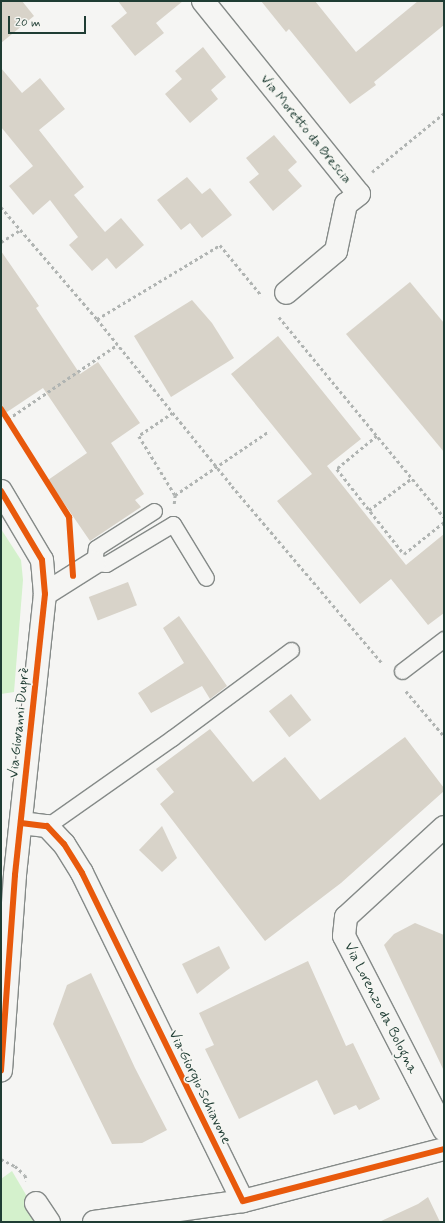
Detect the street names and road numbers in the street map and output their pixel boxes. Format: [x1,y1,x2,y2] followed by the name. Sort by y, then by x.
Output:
[256,70,356,188] street label: Via Moretto da Brescia
[5,667,33,779] street label: Via Giovanni Duprè
[342,942,420,1074] street label: Via Lorenzo da Bologna
[165,1027,235,1147] street label: Via Giorgio Schiavone

